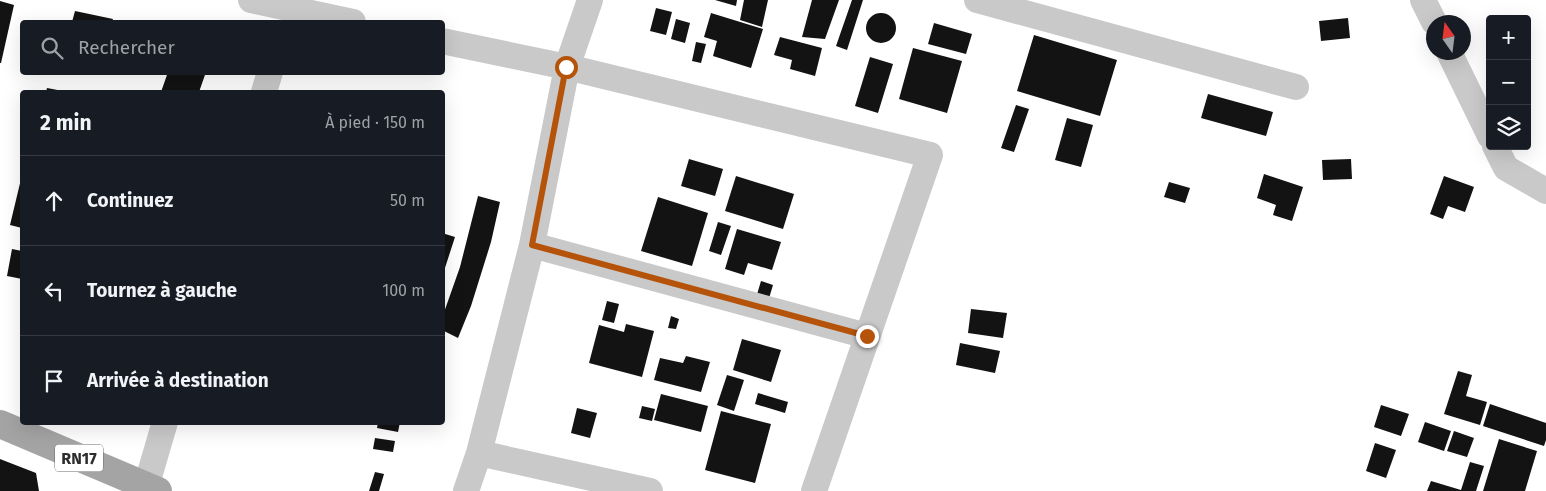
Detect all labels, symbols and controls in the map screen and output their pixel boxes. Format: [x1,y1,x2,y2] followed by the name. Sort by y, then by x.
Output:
[1426,15,1471,60] north arrow
[1486,15,1531,150] map controls
[1486,15,1531,60] button: +
[20,20,445,75] search box
[38,34,66,62] icon: search
[78,36,175,59] text: Rechercher
[555,56,578,79] route start
[1486,60,1531,105] button: −
[1486,105,1531,150] button: layers
[40,110,92,136] text: 2 min
[325,113,425,132] text: À pied · 150 m
[40,187,68,215] icon: ahead
[87,189,173,212] text: Continuez
[390,191,425,210] text: 50 m
[40,277,68,305] icon: left
[87,279,237,302] text: Tournez à gauche
[382,281,425,300] text: 100 m
[856,325,879,348] route end
[40,367,68,395] icon: arrive
[87,369,269,392] text: Arrivée à destination
[55,444,103,472] road number: RN17

